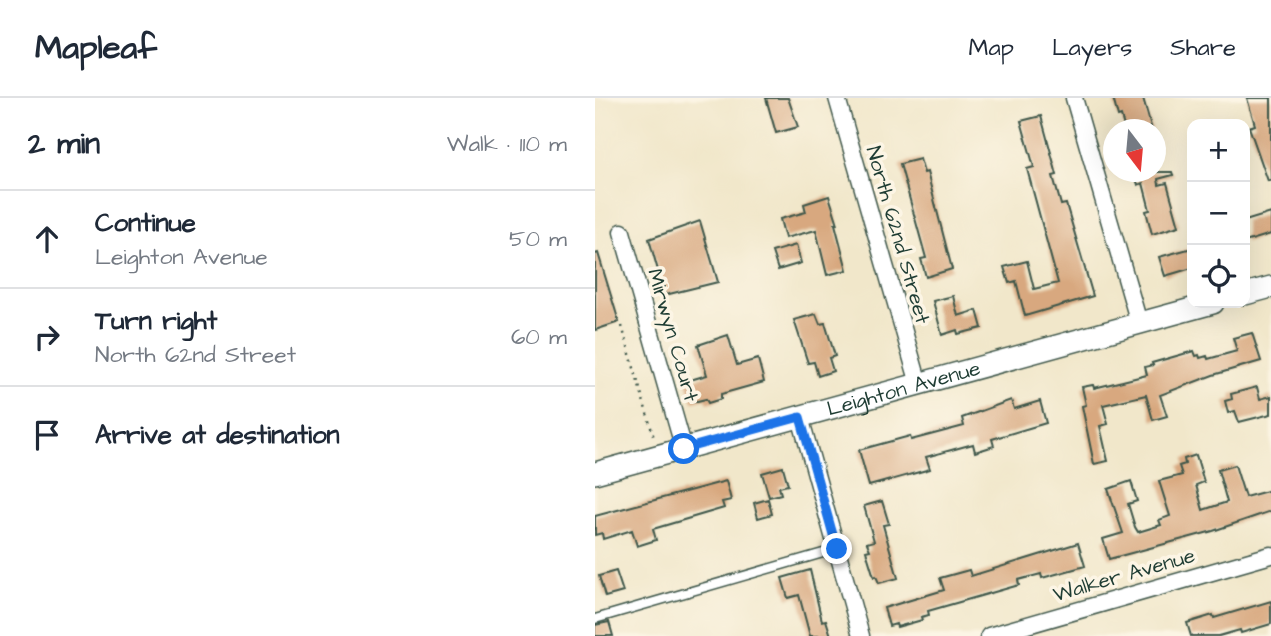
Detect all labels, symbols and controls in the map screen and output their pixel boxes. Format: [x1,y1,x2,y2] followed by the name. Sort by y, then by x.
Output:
[35,25,157,71] text: Mapleaf
[969,31,1014,65] text: Map
[1052,31,1132,65] text: Layers
[1170,31,1236,65] text: Share
[1103,119,1166,182] north arrow
[1187,119,1250,308] map controls
[1187,119,1250,182] button: +
[28,123,100,165] text: 2 min
[447,128,567,160] text: Walk · 110 m
[859,143,937,328] street label: North 62nd Street
[1187,182,1250,245] button: −
[95,205,196,241] text: Continue
[28,220,66,258] icon: ahead
[509,223,567,255] text: 50 m
[95,241,268,273] text: Leighton Avenue
[1187,245,1250,308] button: locate
[638,265,706,406] street label: Mirwyn Court
[95,303,217,339] text: Turn right
[28,318,66,356] icon: right
[511,321,567,353] text: 60 m
[95,339,296,371] text: North 62nd Street
[824,353,983,423] street label: Leighton Avenue
[28,416,66,454] icon: arrive
[95,417,340,453] text: Arrive at destination
[668,433,699,464] route start
[821,533,852,564] route end
[1050,541,1198,609] street label: Walker Avenue

